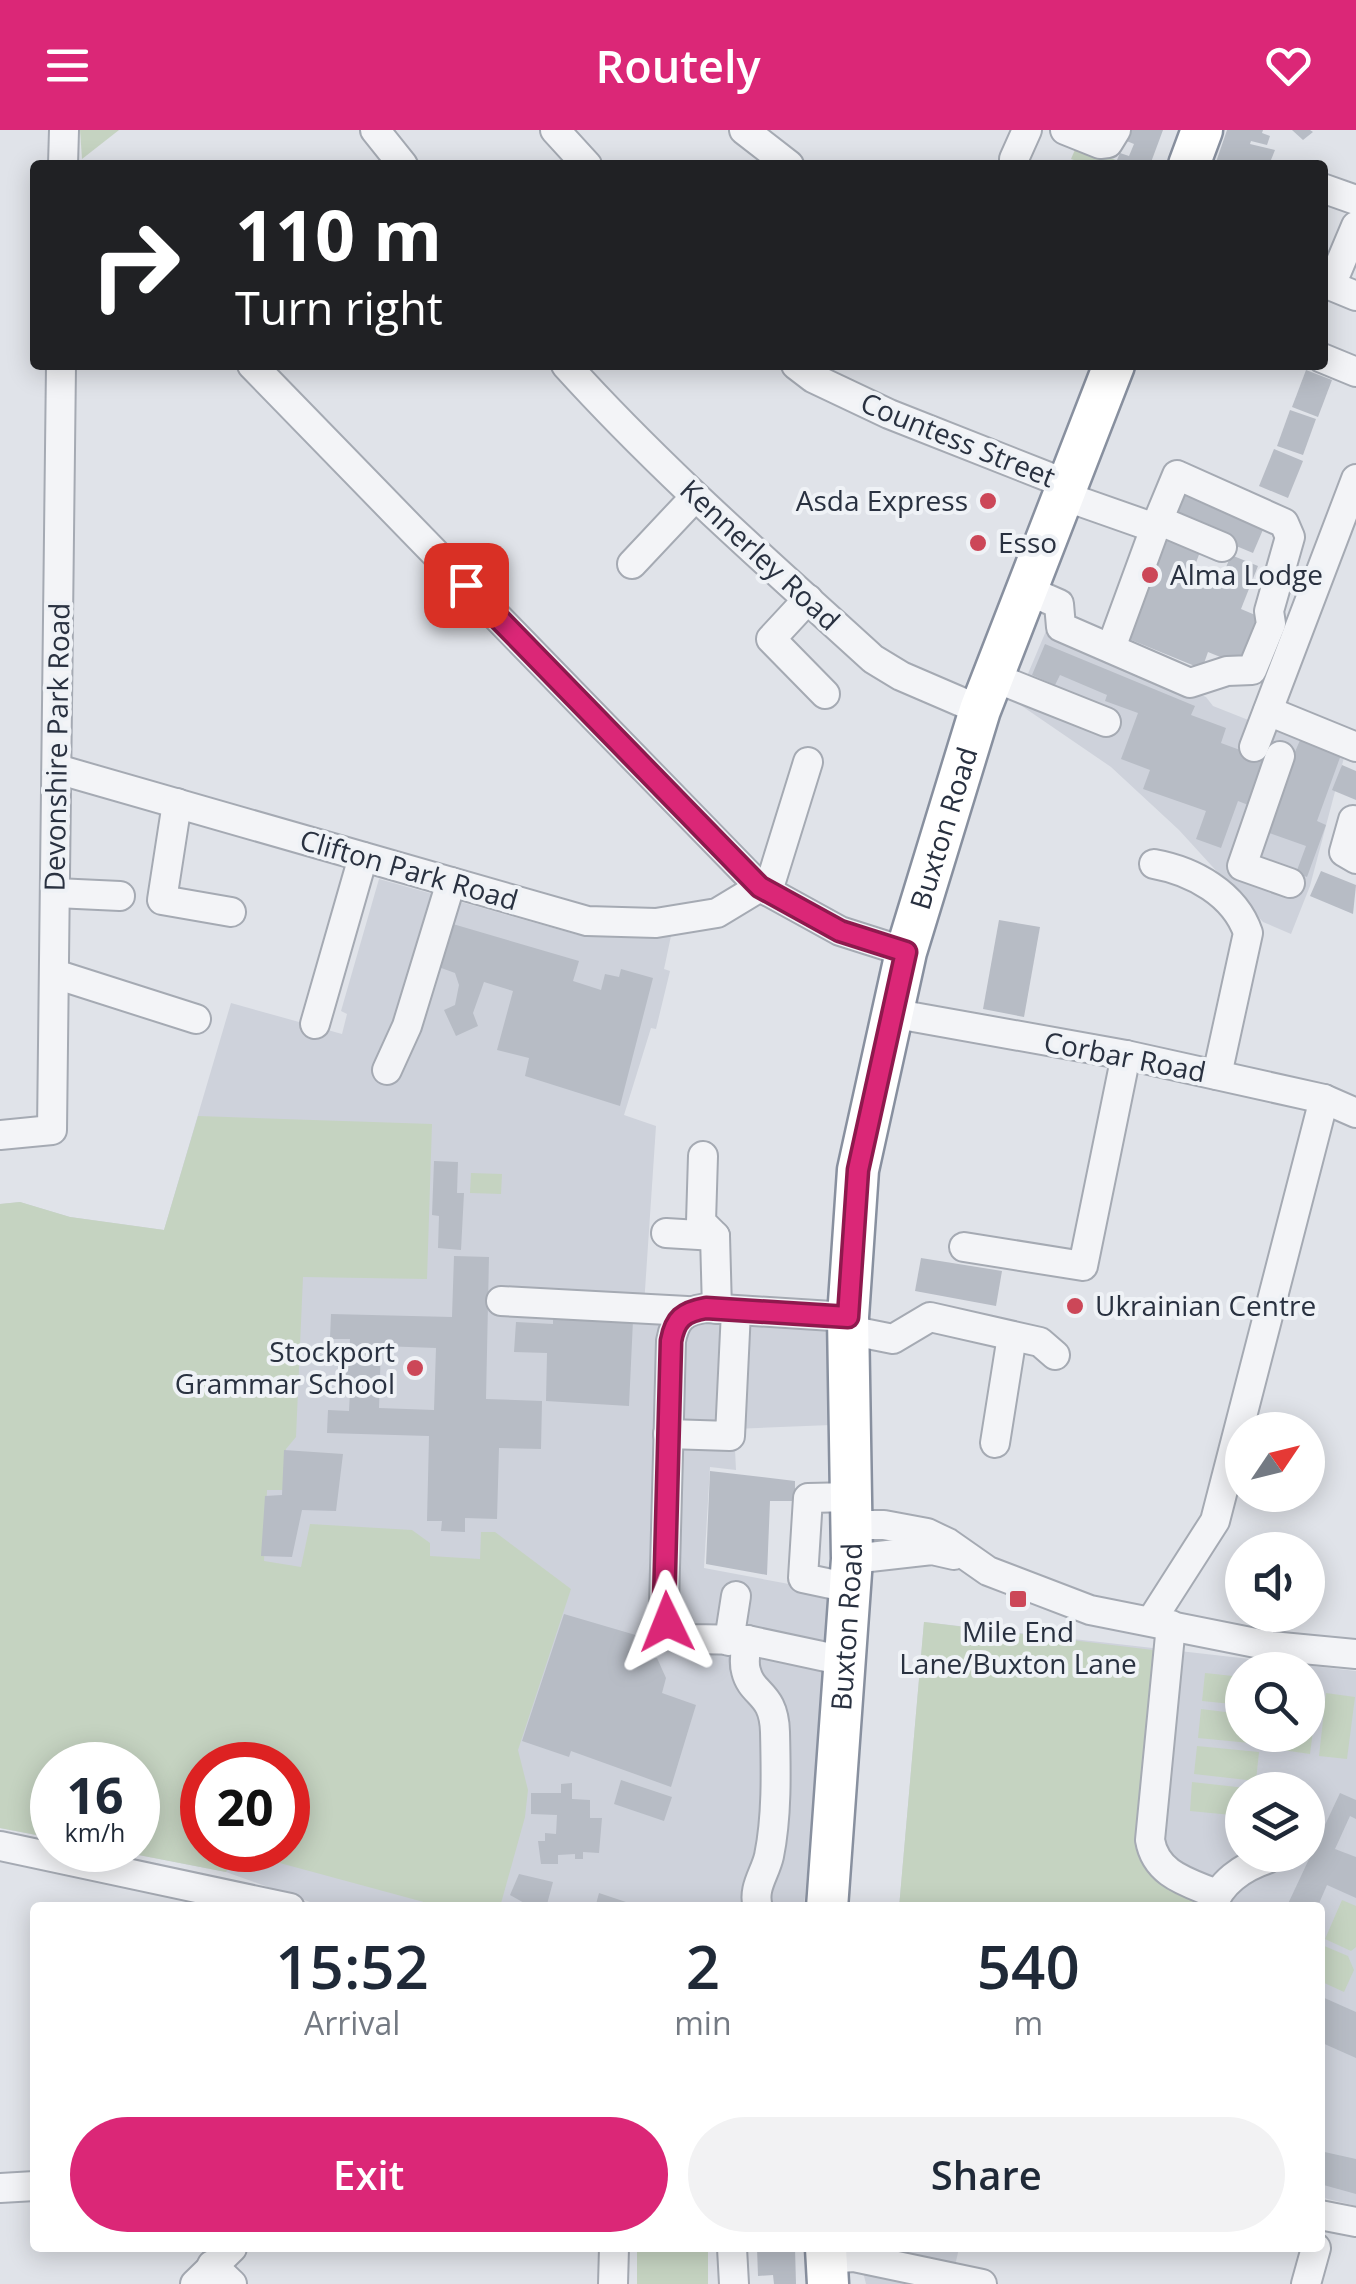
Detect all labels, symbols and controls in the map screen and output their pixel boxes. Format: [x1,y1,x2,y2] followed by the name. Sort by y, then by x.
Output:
[595,35,761,96] text: Routely
[40,38,95,93] icon: menu
[1261,38,1316,93] icon: heart
[235,186,442,282] text: 110 m
[70,200,200,330] icon: right
[235,277,443,338] text: Turn right
[855,383,1061,495] street label: Countess Street
[673,470,849,638] street label: Kennerley Road
[796,481,968,519] place label: Asda Express
[977,490,999,512] marker: Asda Express
[998,523,1057,561] place label: Esso
[967,532,989,554] marker: Esso
[424,543,509,628] pin
[1170,555,1323,593] place label: Alma Lodge
[439,558,494,613] icon: arrive
[1139,564,1161,586] marker: Alma Lodge
[34,602,78,892] street label: Devonshire Park Road
[900,742,986,914] street label: Buxton Road
[296,820,523,918] street label: Clifton Park Road
[1041,1022,1209,1090] street label: Corbar Road
[1095,1286,1316,1324] place label: Ukrainian Centre
[1064,1295,1086,1317] marker: Ukrainian Centre
[175,1332,395,1402] place label: Stockport Grammar School
[404,1357,426,1379] marker: Stockport Grammar School
[1225,1412,1325,1512] north arrow
[1225,1412,1325,1872] map controls
[1225,1532,1325,1632] button: sound
[821,1543,870,1712] street label: Buxton Road
[615,1570,719,1674] position arrow
[1007,1588,1029,1610] marker: Mile End Lane/Buxton Lane
[899,1612,1137,1682] place label: Mile End Lane/Buxton Lane
[1225,1652,1325,1752] button: search
[180,1742,310,1872] speed limit sign: 20
[66,1761,124,1829] text: 16
[1225,1772,1325,1872] button: layers
[65,1815,125,1849] text: km/h
[275,1925,429,2007] text: 15:52
[686,1925,720,2007] text: 2
[977,1925,1080,2007] text: 540
[304,2001,400,2044] text: Arrival
[674,2001,732,2044] text: min
[1013,2001,1043,2044] text: m
[70,2117,668,2232] button: Exit
[688,2117,1285,2232] button: Share

